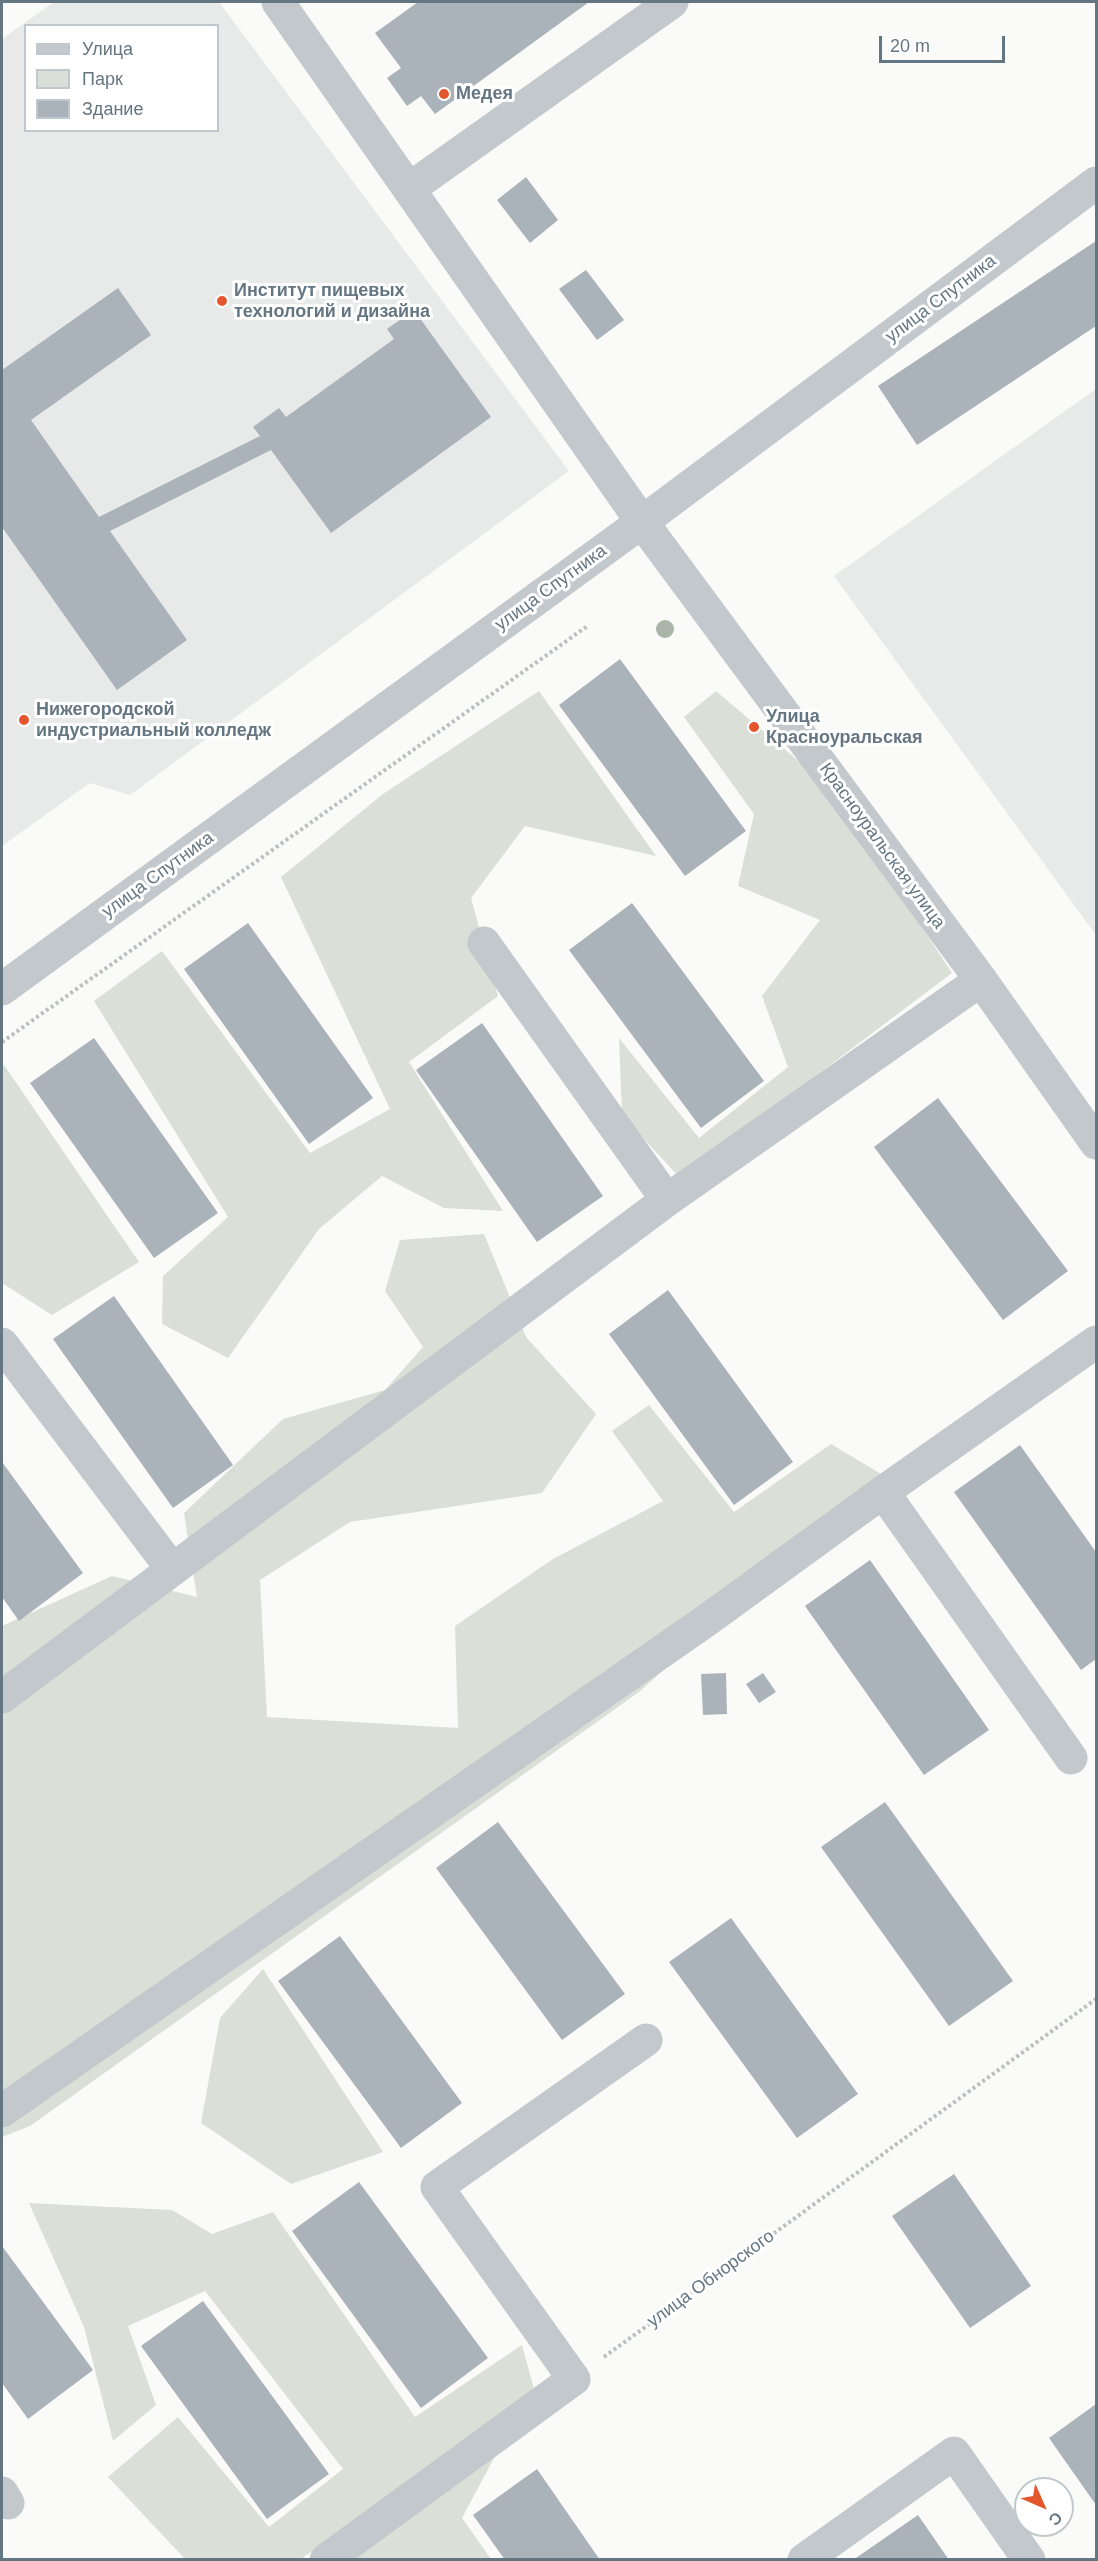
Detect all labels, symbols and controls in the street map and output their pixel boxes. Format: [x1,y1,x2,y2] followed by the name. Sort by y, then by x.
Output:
[24,24,219,132] legend
[882,24,1008,62] scale bar
[890,36,930,56] text: 20 m
[82,39,133,59] text: Улица
[82,69,123,89] text: Парк
[456,83,513,105] place label: Медея
[437,87,451,101] marker: Медея
[82,99,143,119] text: Здание
[881,250,1001,348] street label: улица Спутника
[234,280,430,322] place label: Институт пищевых технологий и дизайна
[215,294,229,308] marker: Институт пищевых технологий и дизайна
[491,540,611,636] street label: улица Спутника
[36,699,271,742] place label: Нижегородской индустриальный колледж
[766,706,922,748] place label: Улица Красноуральская
[17,713,31,727] marker: Нижегородской индустриальный колледж
[747,720,761,734] marker: Улица Красноуральская
[815,759,949,933] street label: Красноуральская улица
[98,827,218,923] street label: улица Спутника
[643,2226,779,2332] street label: улица Обнорского
[1014,2477,1074,2537] north arrow
[1046,2509,1066,2529] text: С

